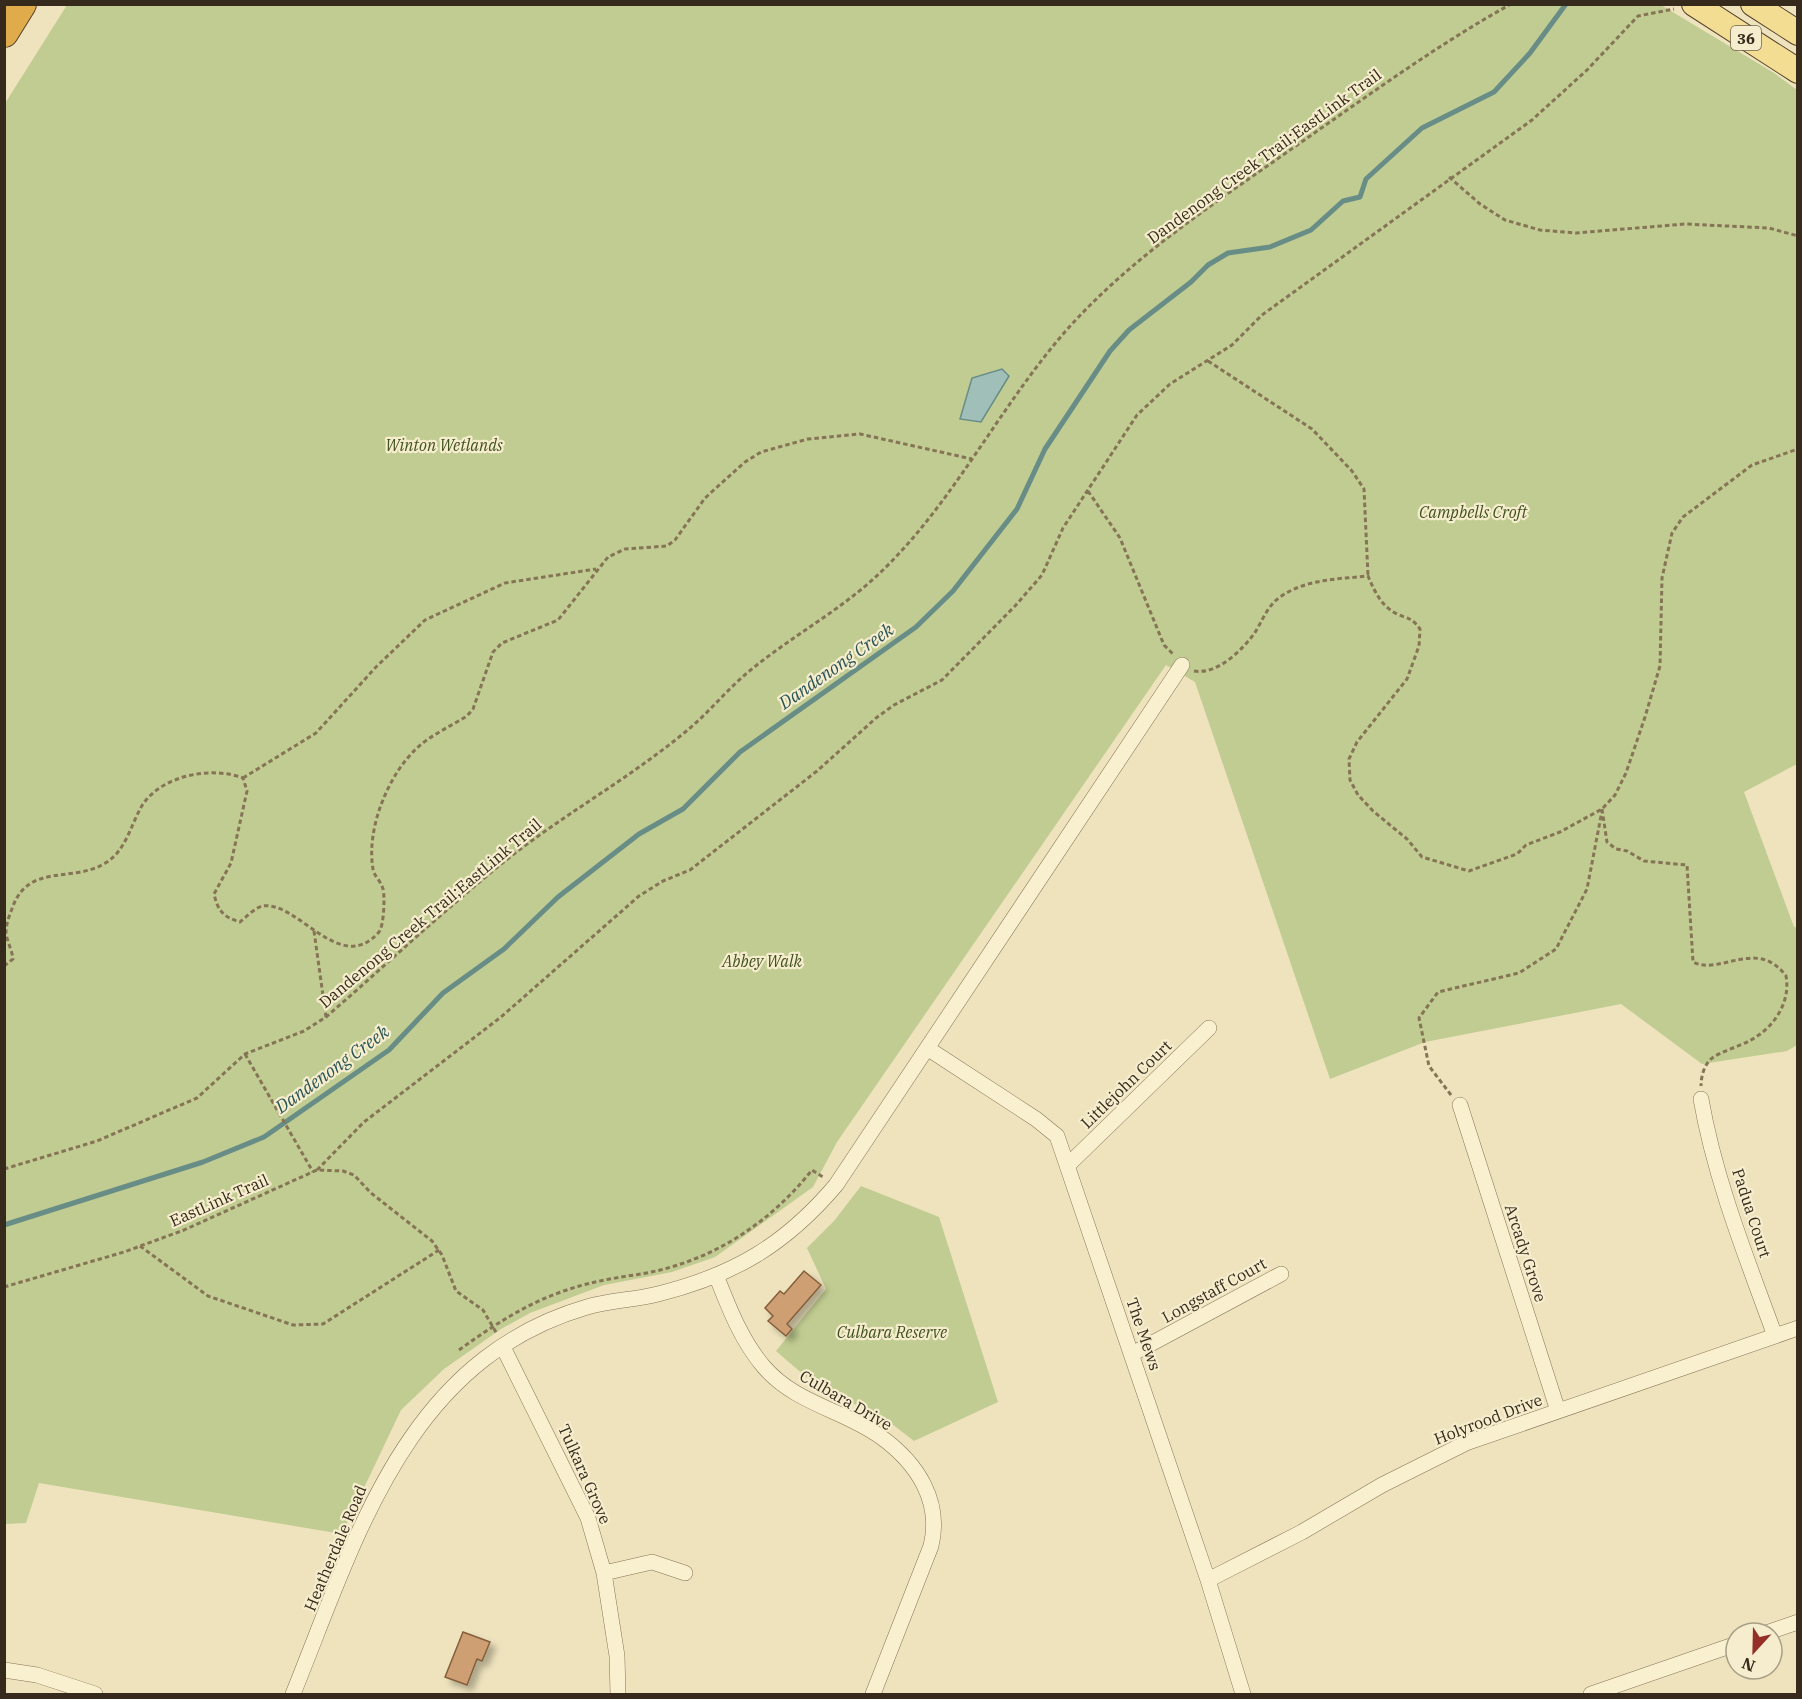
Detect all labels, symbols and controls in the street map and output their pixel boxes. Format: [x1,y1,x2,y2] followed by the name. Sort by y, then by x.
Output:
[1731,26,1761,50] road number: 36
[1143,64,1385,248] street label: Dandenong Creek Trail;EastLink Trail
[385,435,503,455] park label: Winton Wetlands
[1419,502,1528,522] park label: Campbells Croft
[773,618,898,715] water label: Dandenong Creek
[315,814,545,1012] street label: Dandenong Creek Trail;EastLink Trail
[721,951,802,971] park label: Abbey Walk
[270,1020,394,1119] water label: Dandenong Creek
[1076,1035,1176,1132] street label: Littlejohn Court
[1728,1166,1776,1260] street label: Padua Court
[167,1169,272,1231] street label: EastLink Trail
[1501,1202,1551,1304] street label: Arcady Grove
[1158,1253,1270,1327] street label: Longstaff Court
[1122,1295,1166,1373] street label: The Mews
[837,1322,947,1342] park label: Culbara Reserve
[796,1365,896,1435] street label: Culbara Drive
[1431,1389,1545,1449] street label: Holyrood Drive
[554,1421,616,1527] street label: Tulkara Grove
[299,1482,371,1614] street label: Heatherdale Road
[1724,1621,1784,1681] north arrow
[1739,1653,1758,1677] text: N

